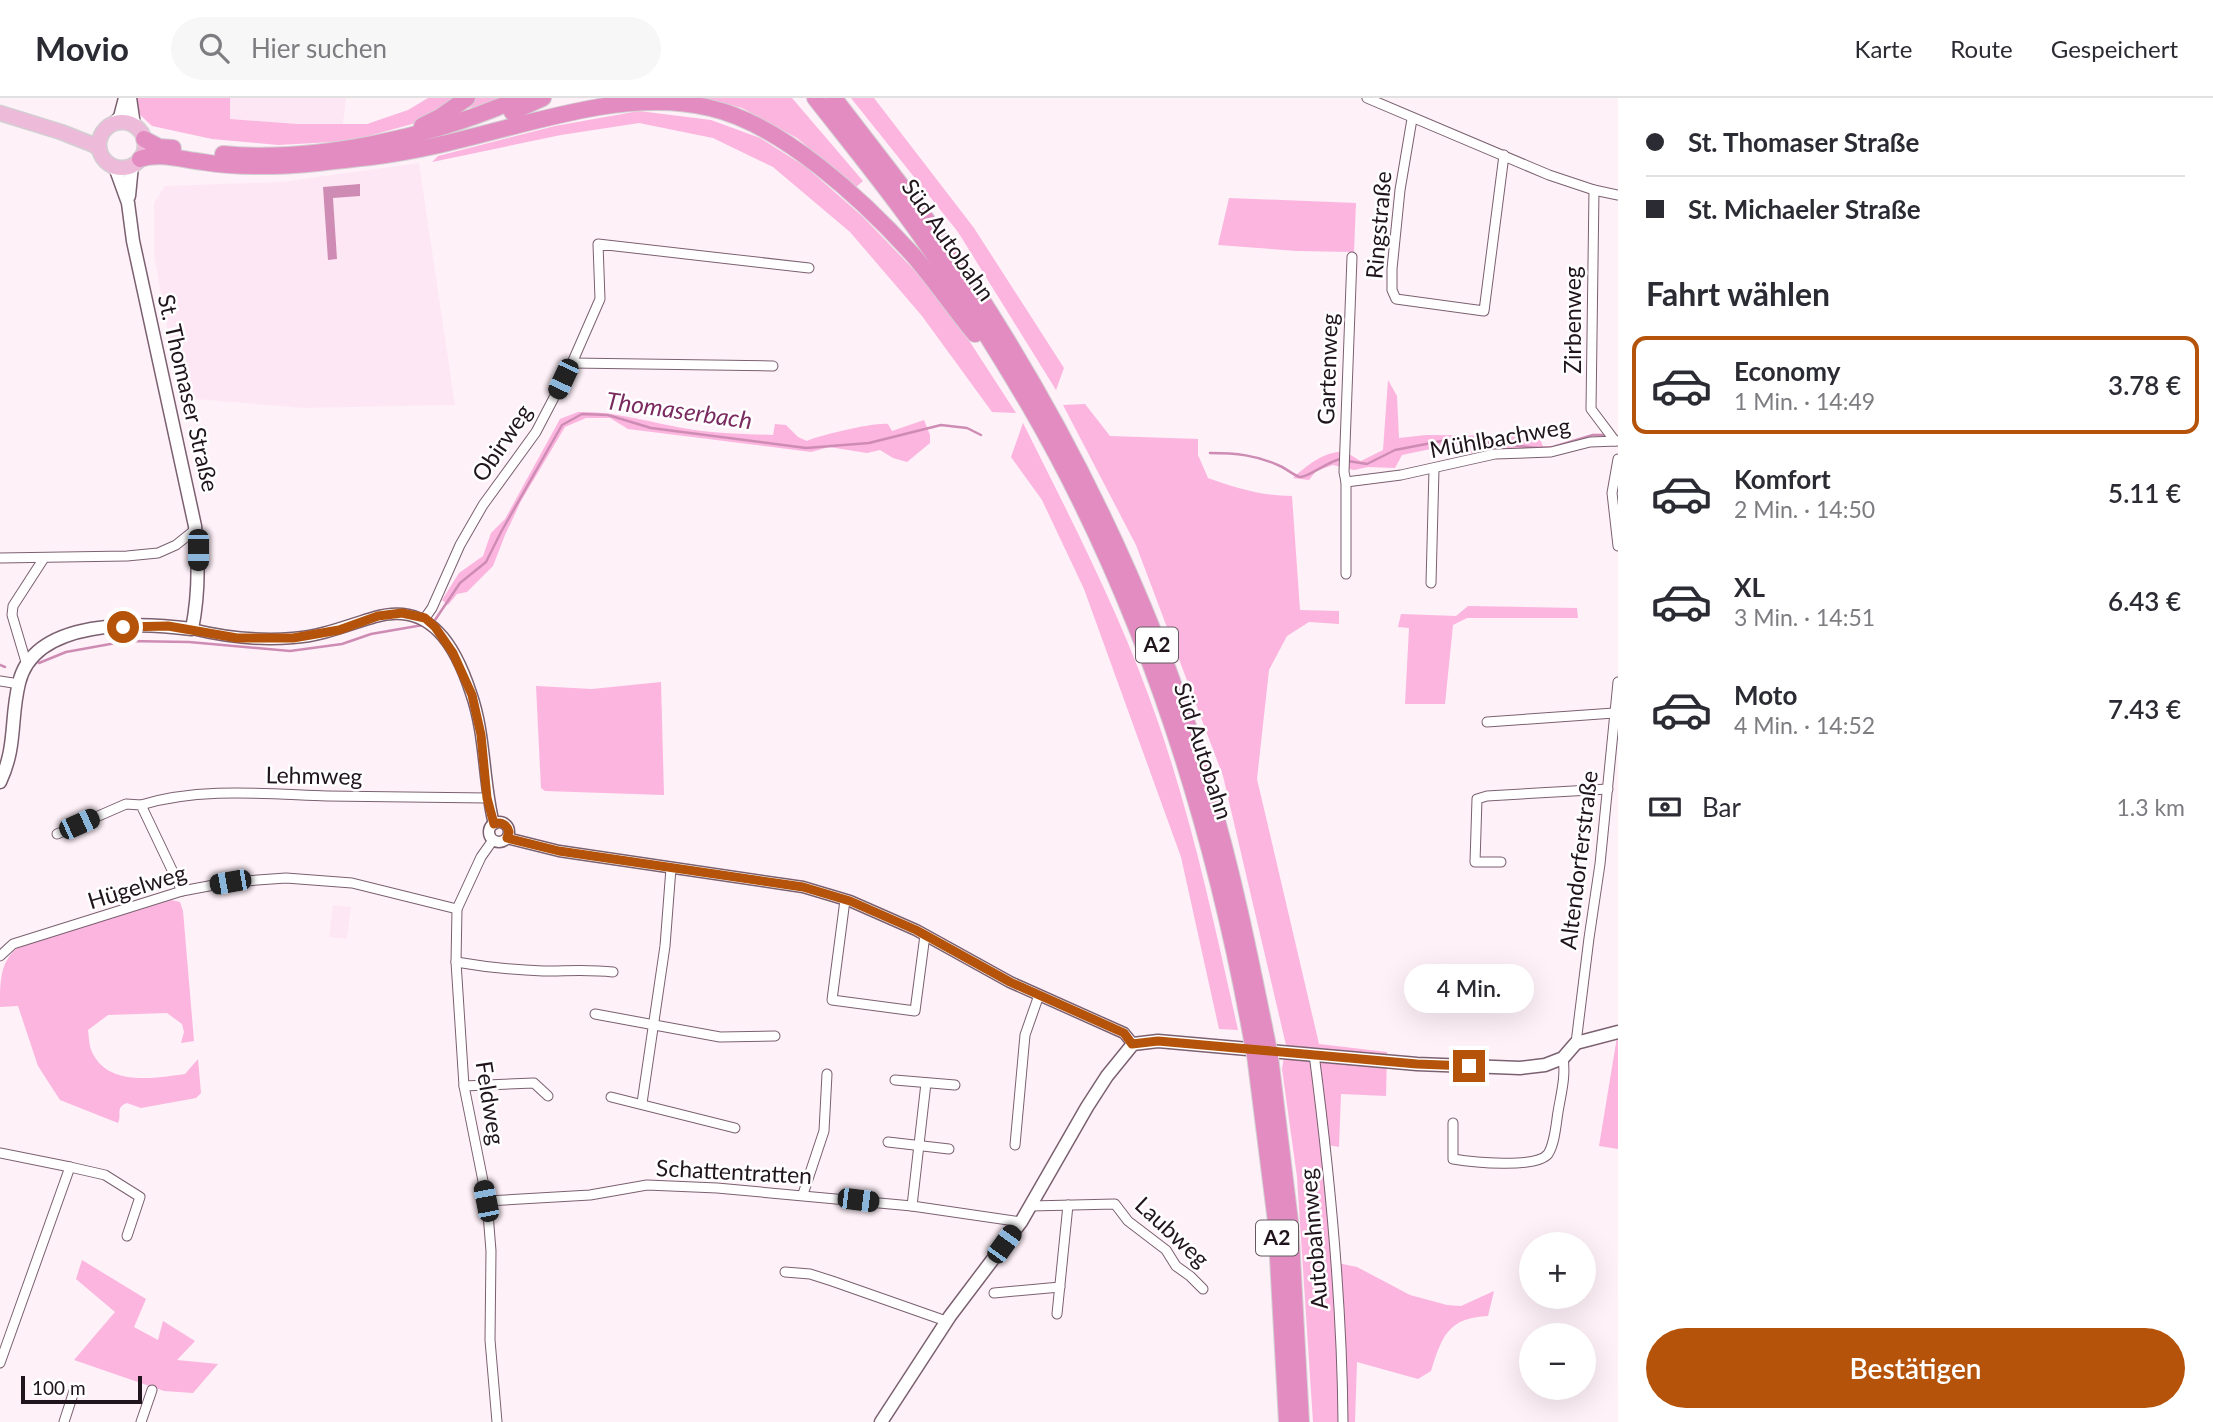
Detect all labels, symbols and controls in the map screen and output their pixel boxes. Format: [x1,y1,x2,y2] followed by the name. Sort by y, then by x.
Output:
[171,17,661,80] search box
[35,28,129,68] text: Movio
[195,29,233,67] icon: search
[251,32,387,64] text: Hier suchen
[1855,34,1912,63] text: Karte
[1950,34,2013,63] text: Route
[2051,34,2178,63] text: Gespeichert
[1688,126,1919,158] text: St. Thomaser Straße
[1359,170,1397,280] street label: Ringstraße
[897,173,1001,306] street label: Süd Autobahn
[1688,193,1921,225] text: St. Michaeler Straße
[1558,266,1586,374] street label: Zirbenweg
[1646,274,1830,313] text: Fahrt wählen
[153,291,225,494] street label: St. Thomaser Straße
[1311,313,1343,425] street label: Gartenweg
[1650,354,1713,417] icon: car
[1734,355,1840,387] text: Economy
[545,356,582,402] car
[2108,369,2181,401] text: 3.78 €
[604,385,754,434] water label: Thomaserbach
[1734,387,1875,415] text: 1 Min. · 14:49
[465,399,537,486] street label: Obirweg
[1427,411,1572,463] street label: Mühlbachweg
[1650,462,1713,525] icon: car
[1734,463,1831,495] text: Komfort
[2108,477,2181,509] text: 5.11 €
[1734,495,1875,523] text: 2 Min. · 14:50
[188,529,209,571] car
[1650,570,1713,633] icon: car
[1734,571,1765,603] text: XL
[2108,585,2181,617] text: 6.43 €
[1734,603,1875,631] text: 3 Min. · 14:51
[107,611,139,643] route start
[1136,628,1178,662] road number: A2
[1650,678,1713,741] icon: car
[1169,679,1239,823] street label: Süd Autobahn
[1734,679,1797,711] text: Moto
[2108,693,2181,725] text: 7.43 €
[1734,711,1875,739] text: 4 Min. · 14:52
[265,760,363,790] street label: Lehmweg
[1553,769,1603,951] street label: Altendorferstraße
[1646,788,1684,826] icon: cash
[1702,791,1741,823] text: Bar
[2116,793,2185,821] text: 1.3 km
[56,806,103,842] car
[84,858,189,914] street label: Hügelweg
[208,868,253,896] car
[1404,964,1534,1014] callout: 4 Min.
[1437,974,1501,1002] text: 4 Min.
[1453,1050,1485,1082] route end
[471,1059,511,1147] street label: Feldweg
[655,1153,813,1189] street label: Schattentratten
[1293,1167,1333,1311] street label: Autobahnweg
[472,1178,501,1224] car
[836,1187,881,1213] car
[1130,1190,1215,1272] street label: Laubweg
[1256,1220,1298,1256] road number: A2
[984,1221,1025,1267] car
[1519,1232,1596,1400] map controls
[1519,1232,1596,1309] button: +
[1519,1323,1596,1400] button: −
[1646,1328,2185,1408] button: Bestätigen
[21,1373,142,1405] scale bar
[32,1376,86,1399] text: 100 m

